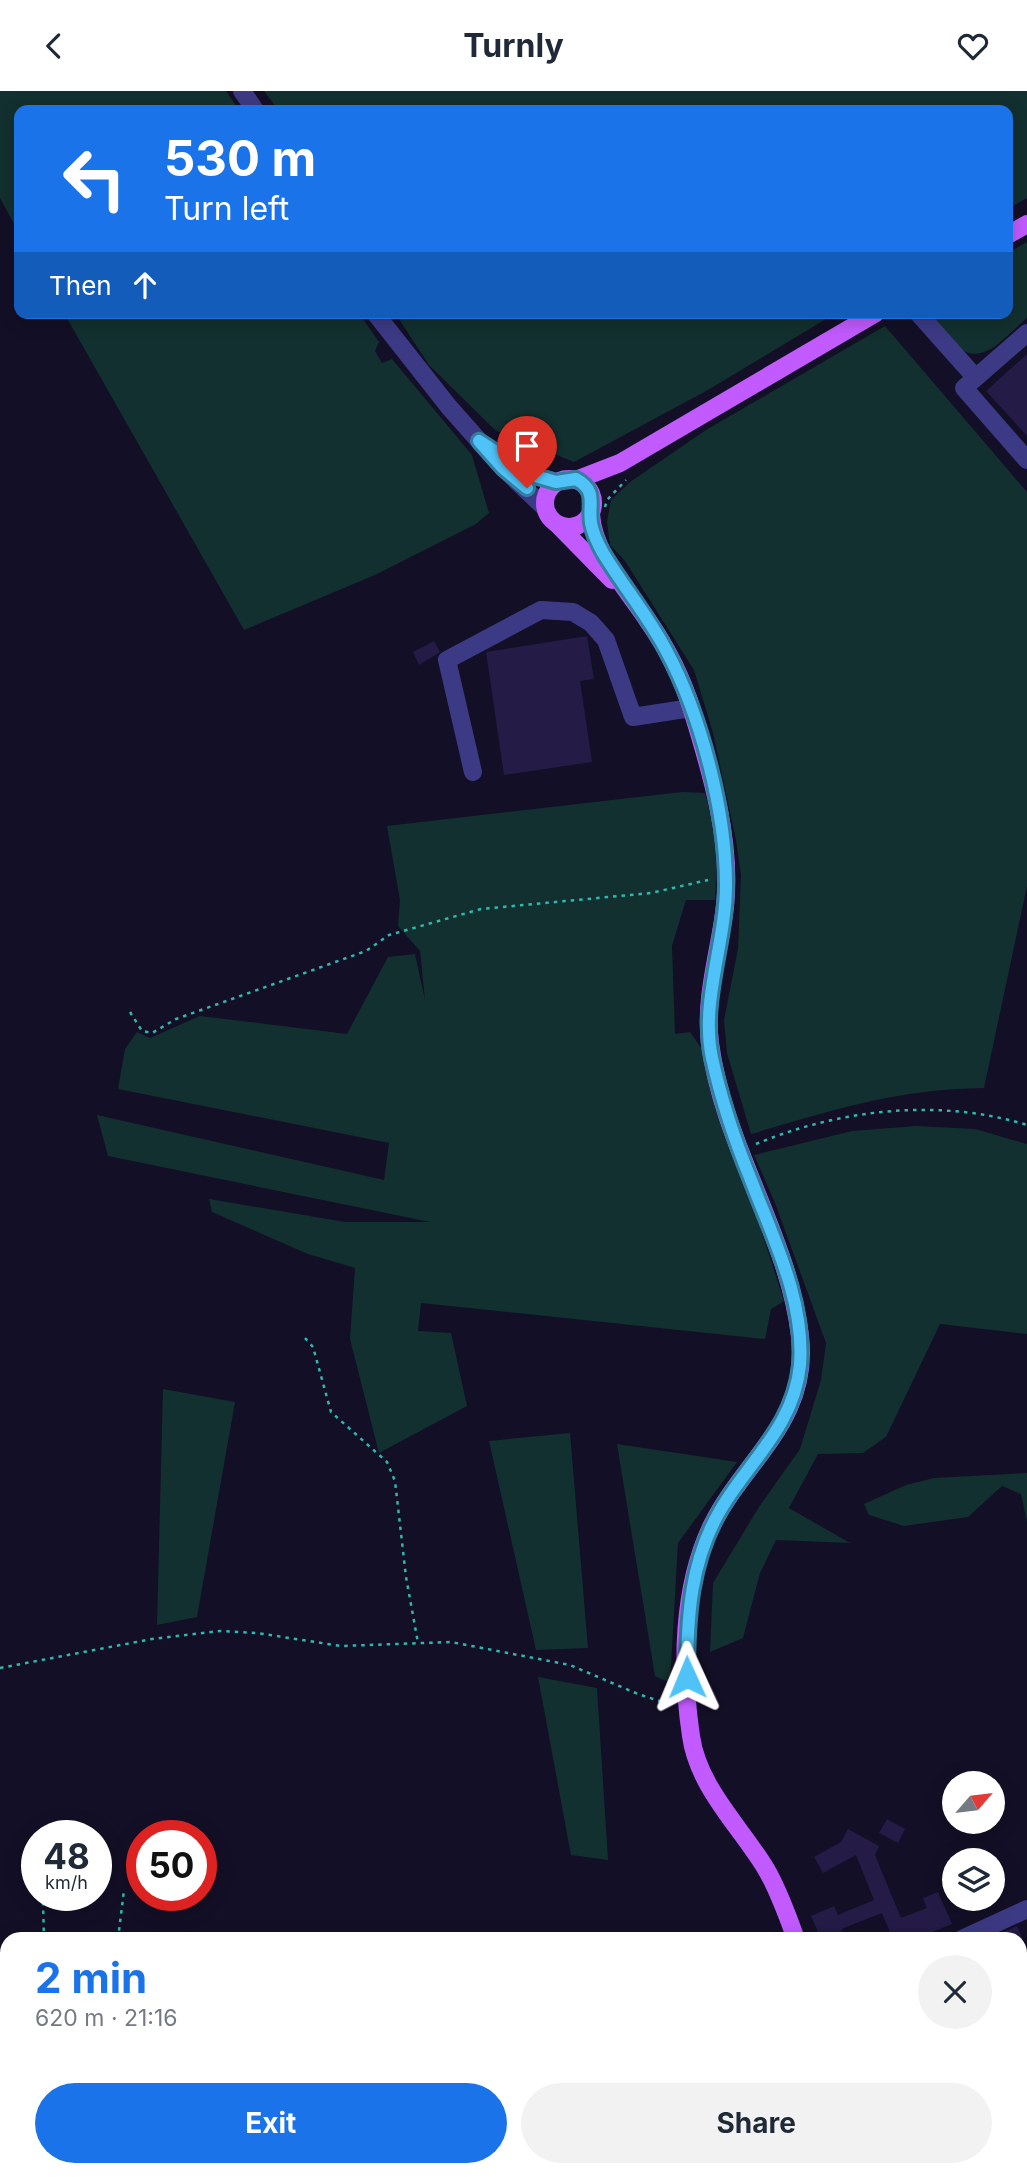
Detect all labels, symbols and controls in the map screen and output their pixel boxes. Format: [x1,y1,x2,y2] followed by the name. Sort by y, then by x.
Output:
[463,26,564,65] text: Turnly
[35,27,73,65] icon: back
[954,27,992,65] icon: heart
[164,129,316,188] text: 530 m
[49,133,140,224] icon: left
[164,189,289,228] text: Turn left
[126,266,164,304] icon: ahead
[49,270,112,301] text: Then
[497,416,557,488] pin
[508,427,546,465] icon: arrive
[650,1640,724,1714] position arrow
[942,1771,1004,1834] north arrow
[942,1771,1005,1911] map controls
[126,1820,217,1911] speed limit sign: 50
[43,1835,90,1877] text: 48
[942,1848,1005,1911] button: layers
[45,1872,88,1893] text: km/h
[35,1952,147,2003] text: 2 min
[918,1955,992,2029] button: close
[35,2004,178,2032] text: 620 m · 21:16
[35,2083,507,2163] button: Exit
[521,2083,992,2163] button: Share

